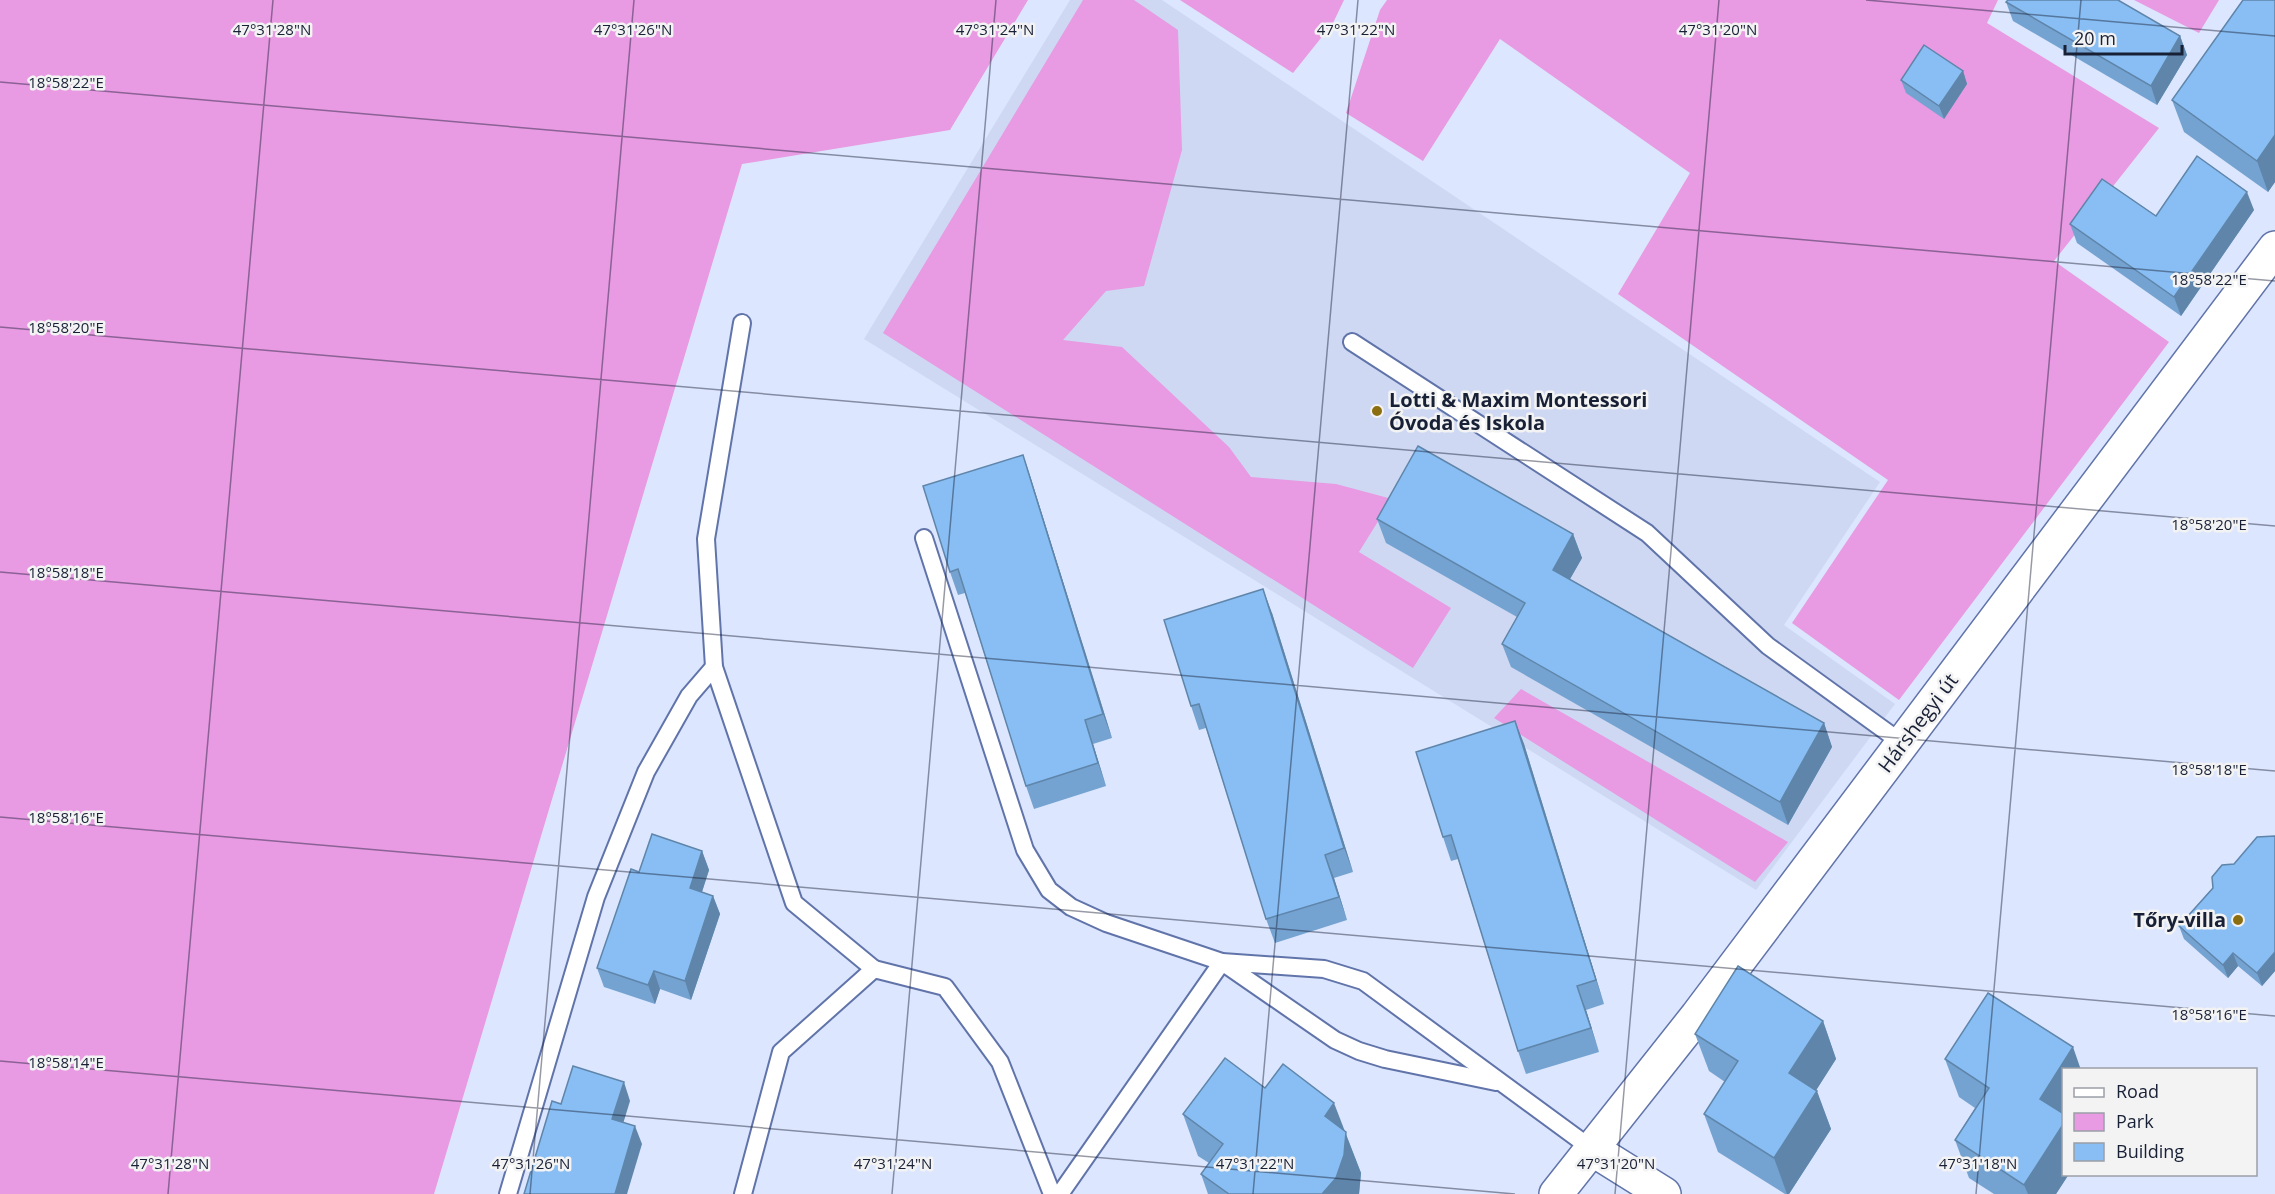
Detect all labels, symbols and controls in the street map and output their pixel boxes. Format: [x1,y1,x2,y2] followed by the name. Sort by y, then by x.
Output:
[2065,18,2182,56] scale bar
[233,19,311,39] text: 47°31'28"N
[594,19,672,39] text: 47°31'26"N
[956,19,1034,39] text: 47°31'24"N
[1317,19,1395,39] text: 47°31'22"N
[1679,19,1757,39] text: 47°31'20"N
[2074,26,2116,50] text: 20 m
[28,72,104,92] text: 18°58'22"E
[2171,269,2247,289] text: 18°58'22"E
[28,317,104,337] text: 18°58'20"E
[1389,386,1647,436] place label: Lotti & Maxim Montessori Óvoda és Iskola
[1370,404,1384,418] marker: Lotti & Maxim Montessori Óvoda és Iskola
[2171,514,2247,534] text: 18°58'20"E
[28,562,104,582] text: 18°58'18"E
[1871,668,1964,778] street label: Hárshegyi út
[2171,759,2247,779] text: 18°58'18"E
[28,807,104,827] text: 18°58'16"E
[2133,906,2226,933] place label: Tőry-villa
[2231,913,2245,927] marker: Tőry-villa
[2171,1004,2247,1024] text: 18°58'16"E
[28,1052,104,1072] text: 18°58'14"E
[2062,1068,2257,1176] legend
[2116,1079,2159,1103] text: Road
[2116,1109,2154,1133] text: Park
[2116,1139,2184,1163] text: Building
[131,1153,209,1173] text: 47°31'28"N
[492,1153,570,1173] text: 47°31'26"N
[854,1153,932,1173] text: 47°31'24"N
[1216,1153,1294,1173] text: 47°31'22"N
[1577,1153,1655,1173] text: 47°31'20"N
[1939,1153,2017,1173] text: 47°31'18"N

